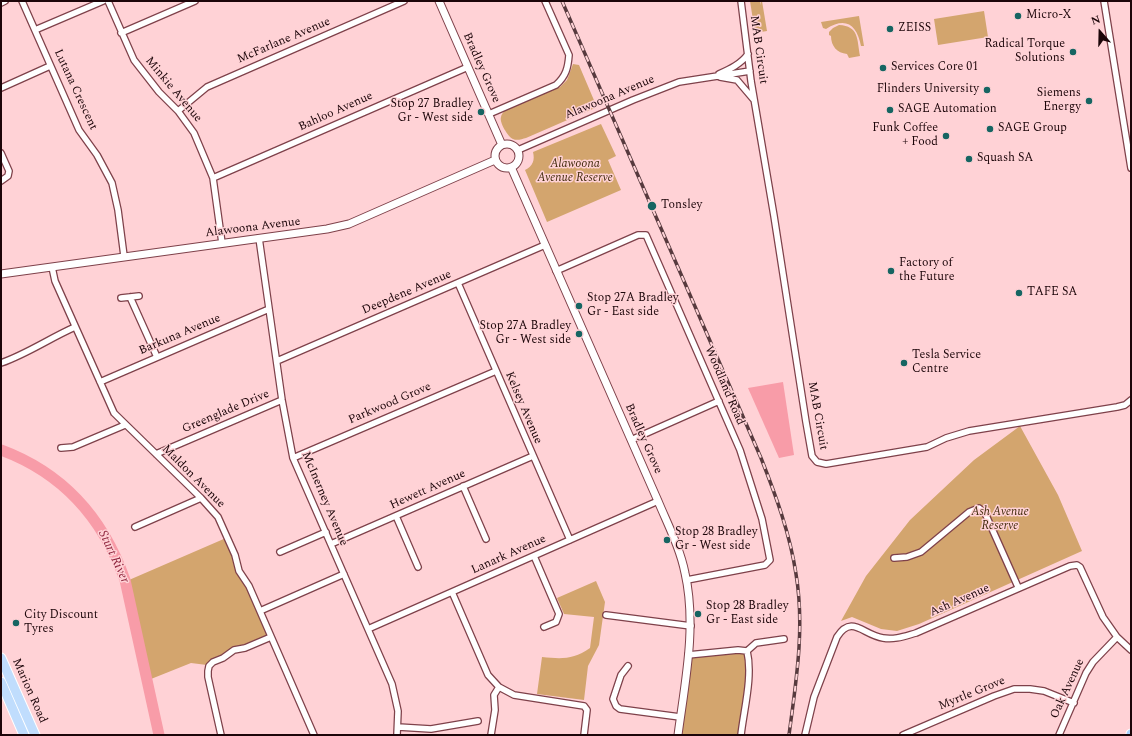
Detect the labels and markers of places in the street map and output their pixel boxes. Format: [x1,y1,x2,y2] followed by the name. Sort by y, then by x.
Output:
[1026,9,1071,23] place label: Micro-X
[1013,11,1023,21] marker: Micro-X
[898,22,931,36] place label: ZEISS
[885,24,895,34] marker: ZEISS
[985,38,1065,66] place label: Radical Torque Solutions
[1068,47,1078,57] marker: Radical Torque Solutions
[891,61,978,75] place label: Services Core 01
[878,63,888,73] marker: Services Core 01
[877,83,979,97] place label: Flinders University
[982,85,992,95] marker: Flinders University
[1037,87,1081,115] place label: Siemens Energy
[1084,96,1094,106] marker: Siemens Energy
[391,98,473,126] place label: Stop 27 Bradley Gr - West side
[898,103,997,117] place label: SAGE Automation
[885,105,895,115] marker: SAGE Automation
[476,107,486,117] marker: Stop 27 Bradley Gr - West side
[872,122,938,150] place label: Funk Coffee + Food
[998,122,1067,136] place label: SAGE Group
[985,124,995,134] marker: SAGE Group
[941,131,951,141] marker: Funk Coffee + Food
[977,152,1033,166] place label: Squash SA
[964,154,974,164] marker: Squash SA
[661,199,702,213] place label: Tonsley
[646,200,658,212] marker: Tonsley
[899,257,955,285] place label: Factory of the Future
[886,266,896,276] marker: Factory of the Future
[1027,286,1077,300] place label: TAFE SA
[1014,288,1024,298] marker: TAFE SA
[587,292,678,320] place label: Stop 27A Bradley Gr - East side
[574,301,584,311] marker: Stop 27A Bradley Gr - East side
[480,320,571,348] place label: Stop 27A Bradley Gr - West side
[574,329,584,339] marker: Stop 27A Bradley Gr - West side
[912,349,981,377] place label: Tesla Service Centre
[899,358,909,368] marker: Tesla Service Centre
[675,526,757,554] place label: Stop 28 Bradley Gr - West side
[662,535,672,545] marker: Stop 28 Bradley Gr - West side
[706,600,788,628] place label: Stop 28 Bradley Gr - East side
[24,609,98,637] place label: City Discount Tyres
[693,609,703,619] marker: Stop 28 Bradley Gr - East side
[11,618,21,628] marker: City Discount Tyres

